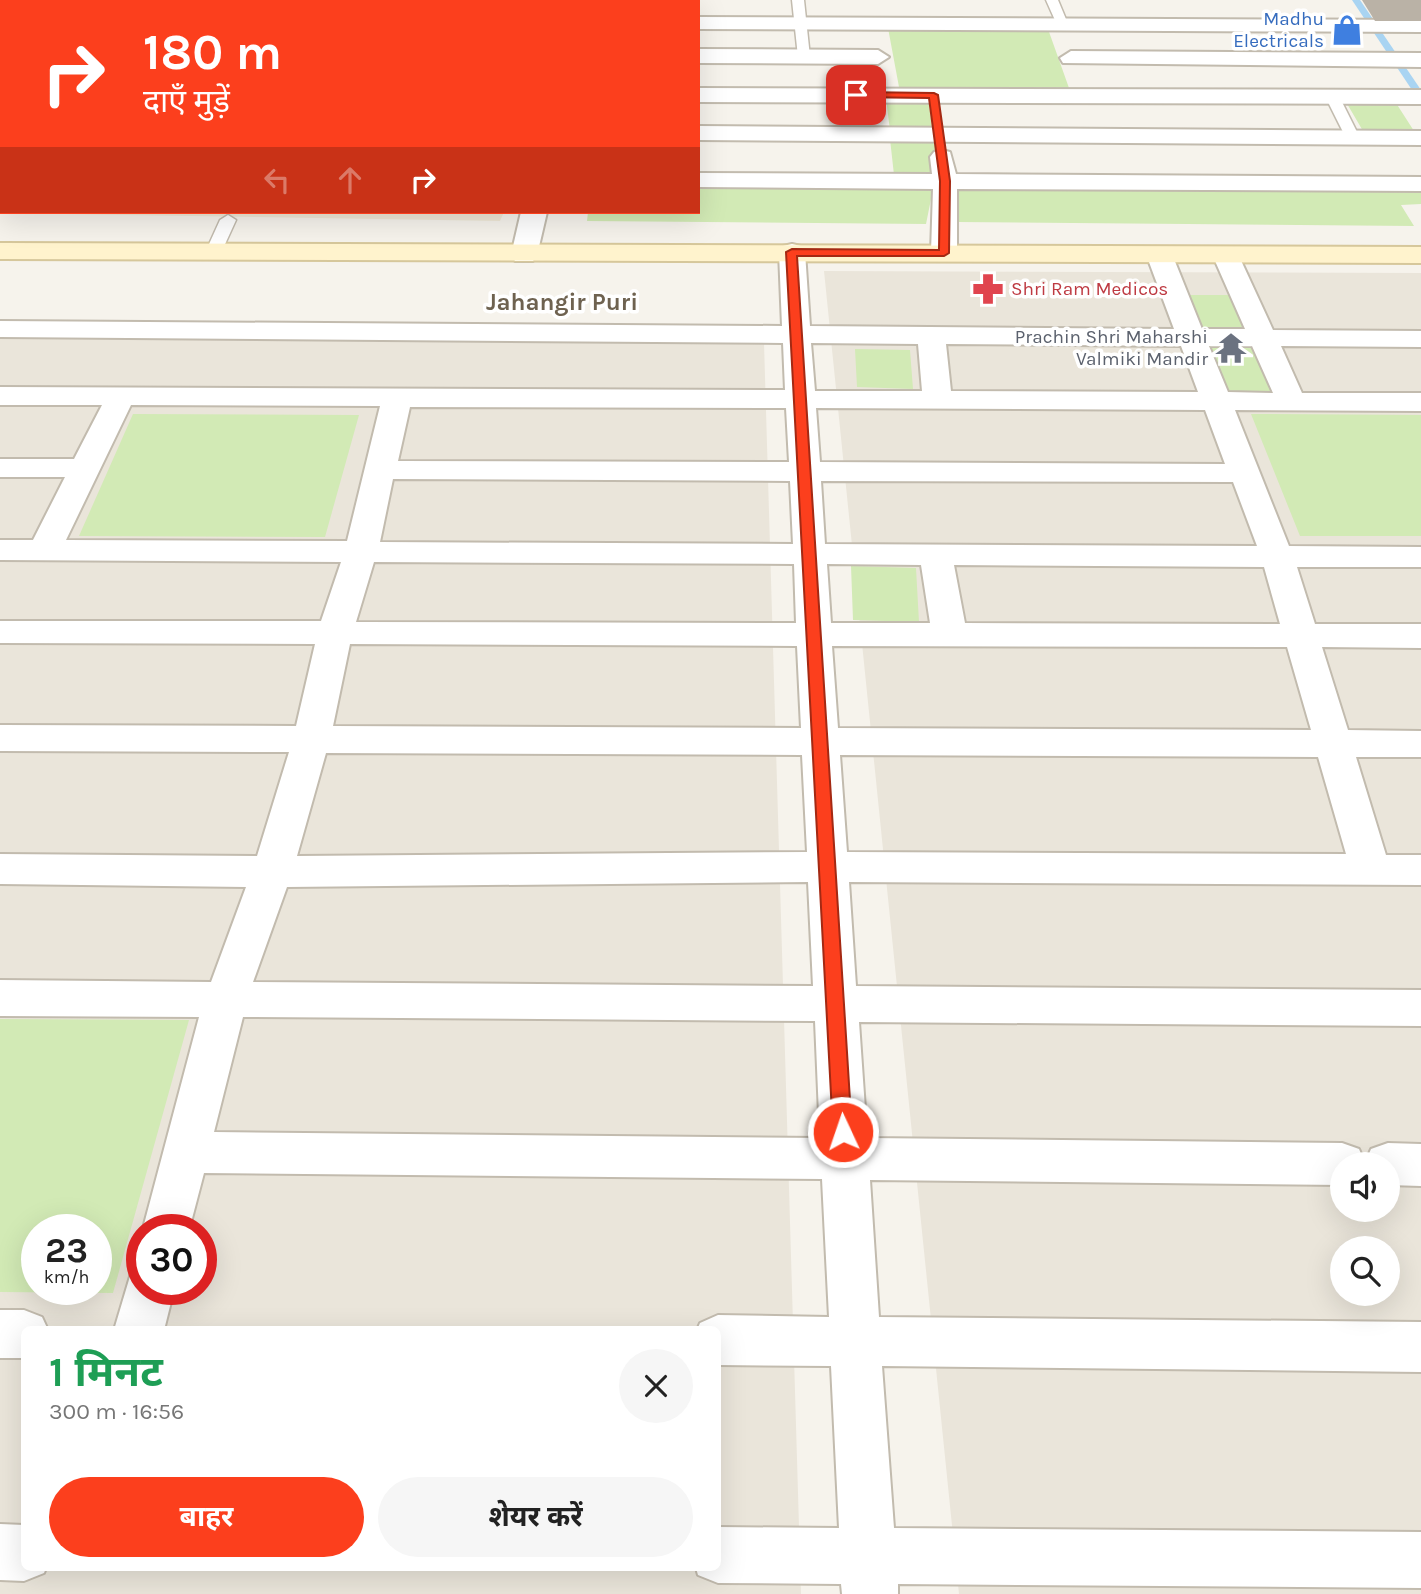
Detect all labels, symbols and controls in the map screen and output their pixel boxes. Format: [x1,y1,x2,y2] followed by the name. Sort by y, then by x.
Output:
[1233,8,1324,52] place label: Madhu Electricals
[1330,13,1364,47] shop icon: Madhu Electricals
[143,24,282,81] text: 180 m
[28,28,119,119] icon: right
[826,65,886,125] pin
[837,76,875,114] icon: arrive
[143,83,230,120] text: दाएँ मुड़ें
[258,161,296,199] icon: left
[331,161,369,199] icon: ahead
[404,161,442,199] icon: right
[971,272,1005,306] pharmacy icon: Shri Ram Medicos
[1011,278,1168,300] place label: Shri Ram Medicos
[486,288,638,316] district label: Jahangir Puri
[1015,326,1208,370] place label: Prachin Shri Maharshi Valmiki Mandir
[1214,331,1248,365] temple icon: Prachin Shri Maharshi Valmiki Mandir
[806,1095,880,1169] position arrow
[1330,1152,1400,1306] map controls
[1330,1152,1400,1222] button: sound
[126,1214,217,1305] speed limit sign: 30
[45,1230,88,1271] text: 23
[1330,1236,1400,1306] button: search
[44,1266,89,1288] text: km/h
[49,1347,163,1397] text: 1 मिनट
[619,1349,693,1423] button: close
[49,1398,184,1425] text: 300 m · 16:56
[49,1477,364,1557] button: बाहर
[378,1477,693,1557] button: शेयर करें

